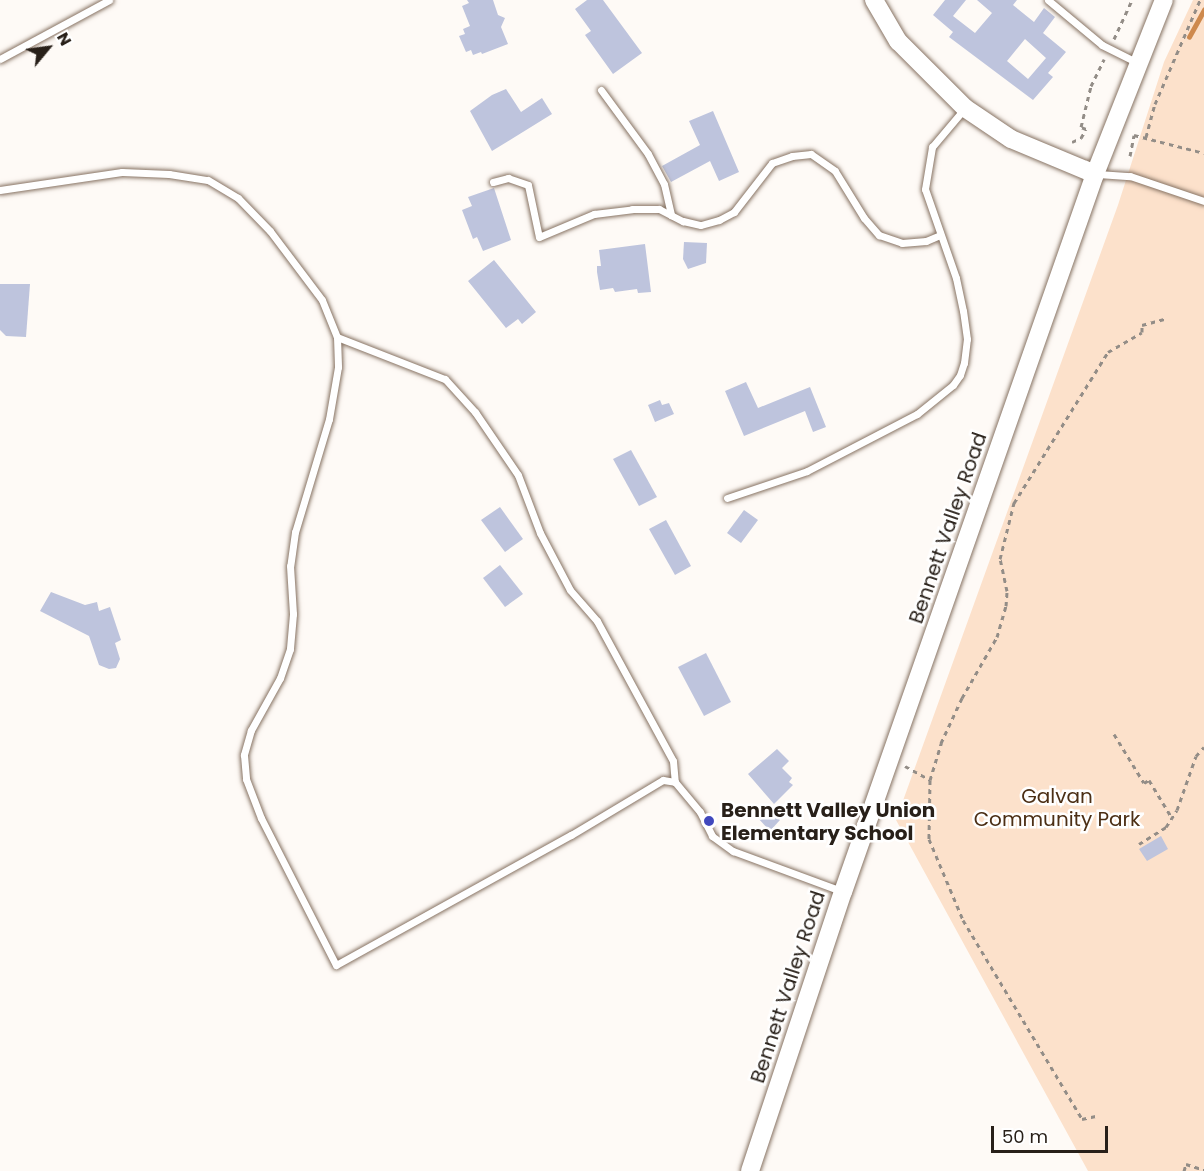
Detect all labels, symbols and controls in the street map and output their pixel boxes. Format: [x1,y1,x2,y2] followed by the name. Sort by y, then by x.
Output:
[18,18,78,78] north arrow
[51,28,77,50] text: N
[904,429,992,627] street label: Bennett Valley Road
[974,784,1140,831] park label: Galvan Community Park
[721,798,935,845] place label: Bennett Valley Union Elementary School
[702,814,716,828] marker: Bennett Valley Union Elementary School
[746,888,830,1086] street label: Bennett Valley Road
[994,1114,1111,1152] scale bar
[1002,1124,1048,1149] text: 50 m

